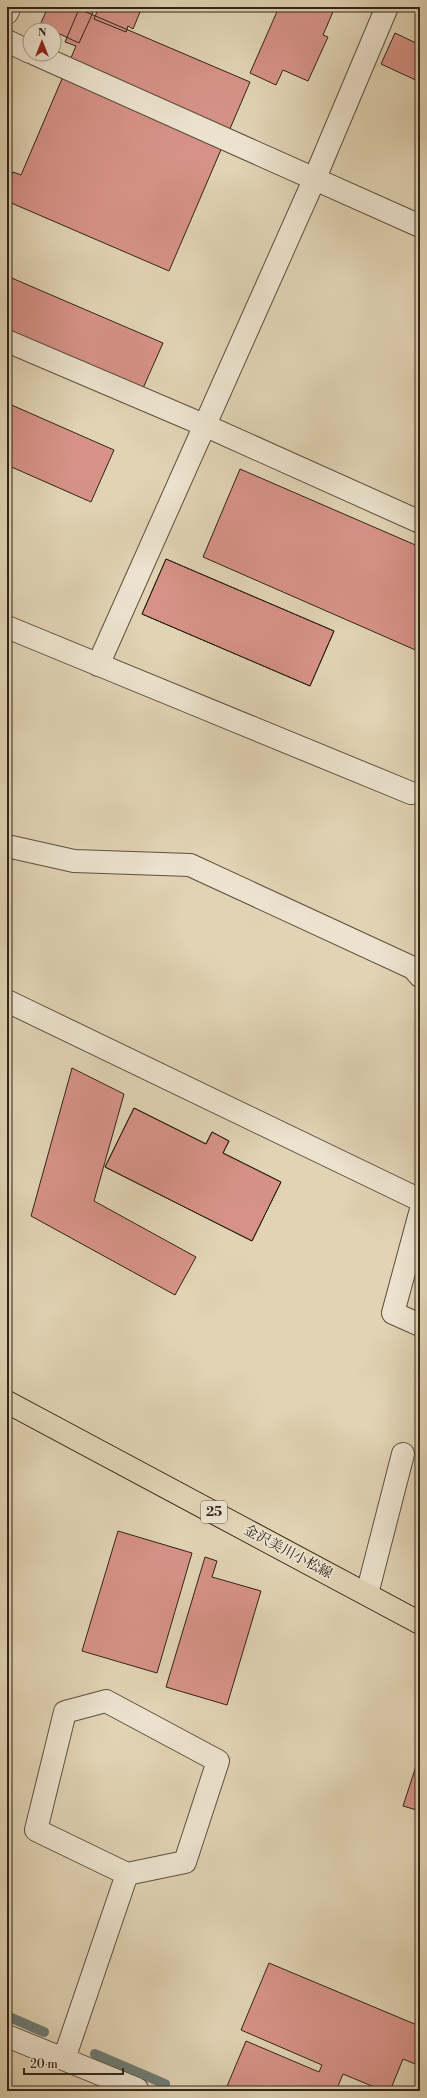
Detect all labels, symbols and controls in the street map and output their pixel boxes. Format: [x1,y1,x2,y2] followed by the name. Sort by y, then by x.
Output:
[22,22,62,62] north arrow
[38,26,47,40] text: N
[201,1501,227,1523] road number: 25
[241,1521,335,1583] street label: 金沢美川小松線
[24,2050,123,2076] scale bar
[30,2057,58,2072] text: 20 m

